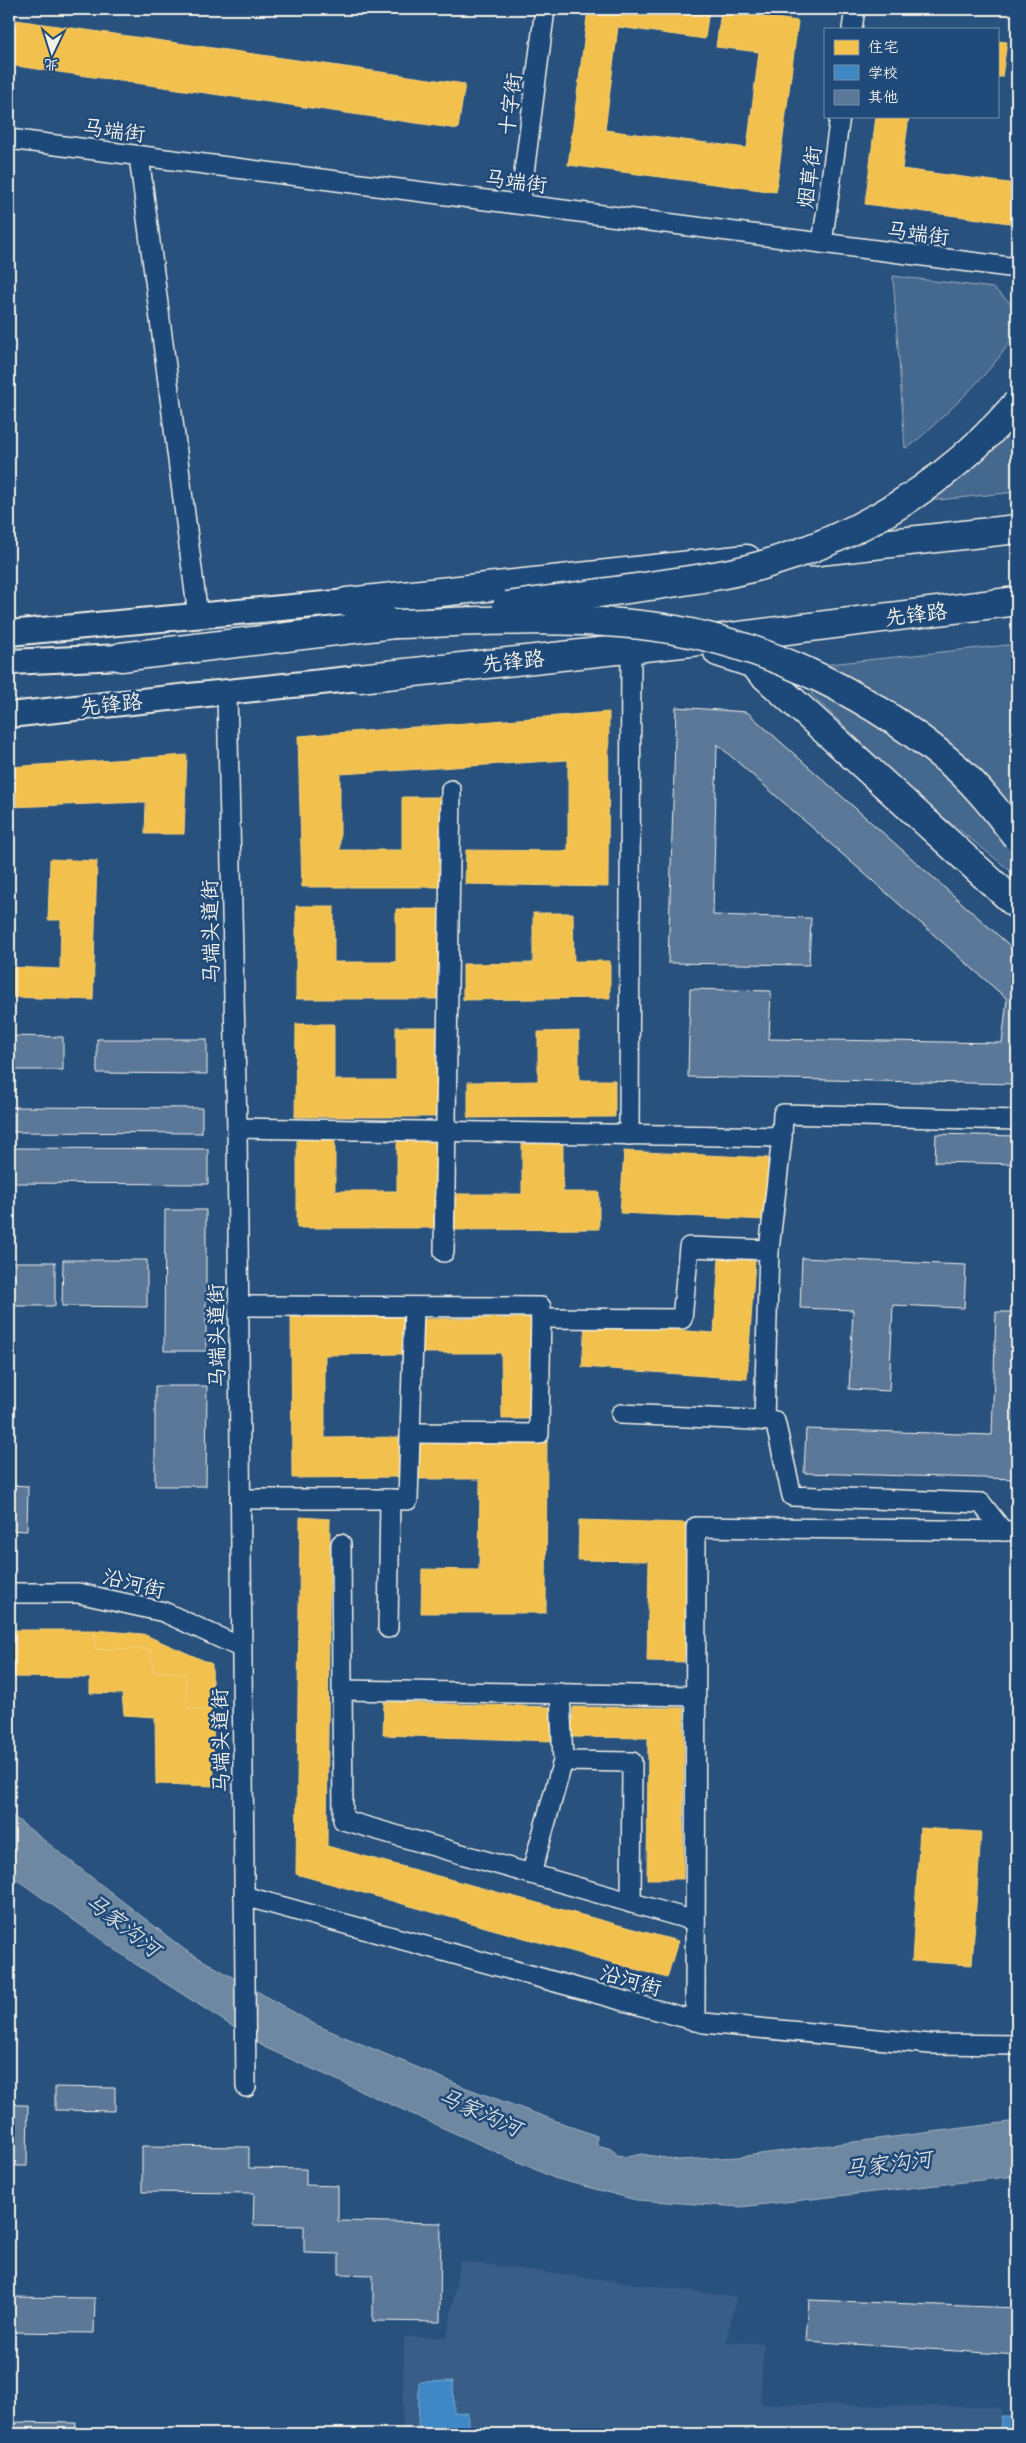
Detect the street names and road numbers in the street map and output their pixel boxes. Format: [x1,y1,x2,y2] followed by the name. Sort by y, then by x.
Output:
[494,71,526,137] street label: 十字街
[81,114,147,146] street label: 马端街
[792,144,826,210] street label: 烟草街
[483,165,549,197] street label: 马端街
[885,217,951,249] street label: 马端街
[883,598,949,630] street label: 先锋路
[480,645,546,677] street label: 先锋路
[78,688,144,720] street label: 先锋路
[197,879,223,985] street label: 马端头道街
[203,1283,229,1389] street label: 马端头道街
[100,1563,168,1603] street label: 沿河街
[207,1688,233,1794] street label: 马端头道街
[597,1959,665,2001] street label: 沿河街

